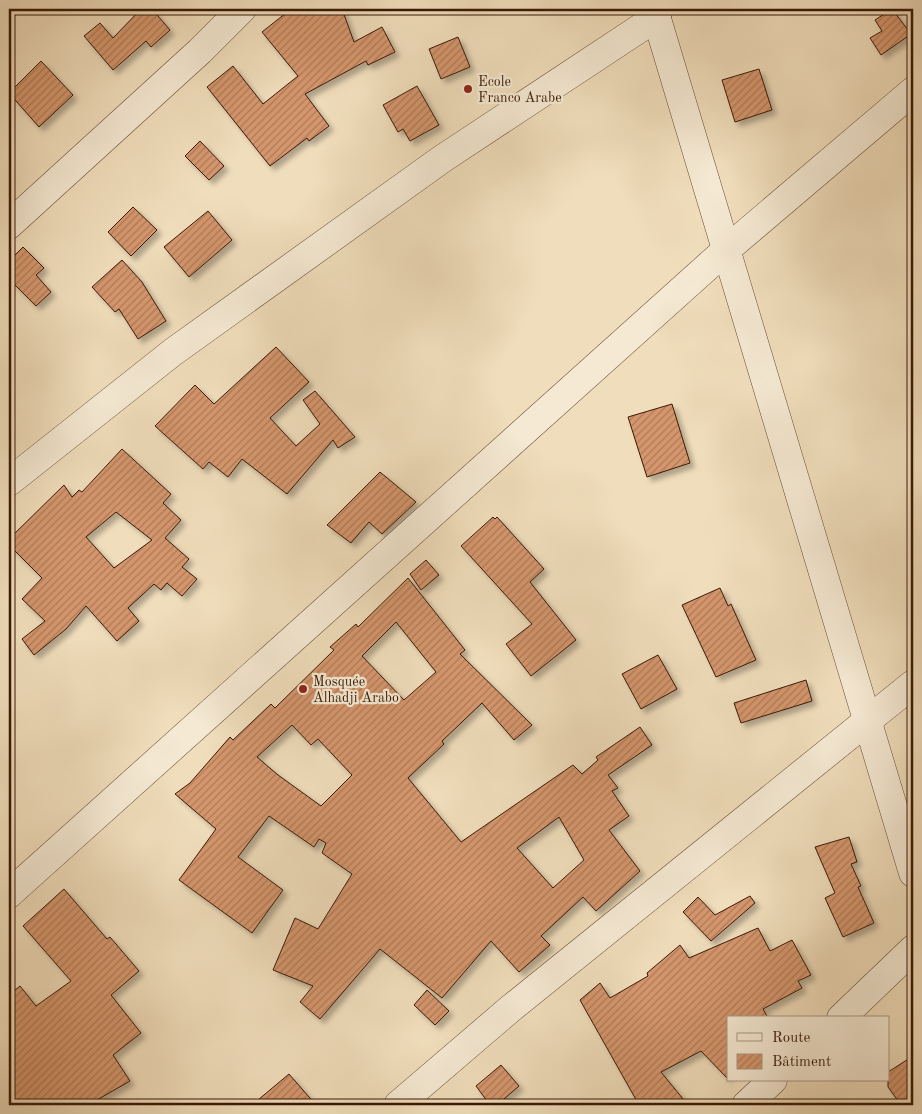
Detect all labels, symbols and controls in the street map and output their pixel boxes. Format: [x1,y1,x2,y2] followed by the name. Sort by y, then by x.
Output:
[478,75,562,105] place label: Ecole Franco Arabe
[462,83,474,95] marker: Ecole Franco Arabe
[313,675,399,705] place label: Mosquée Alhadji Arabo
[297,683,309,695] marker: Mosquée Alhadji Arabo
[727,1016,890,1082] legend
[772,1031,810,1046] text: Route
[772,1055,831,1070] text: Bâtiment

